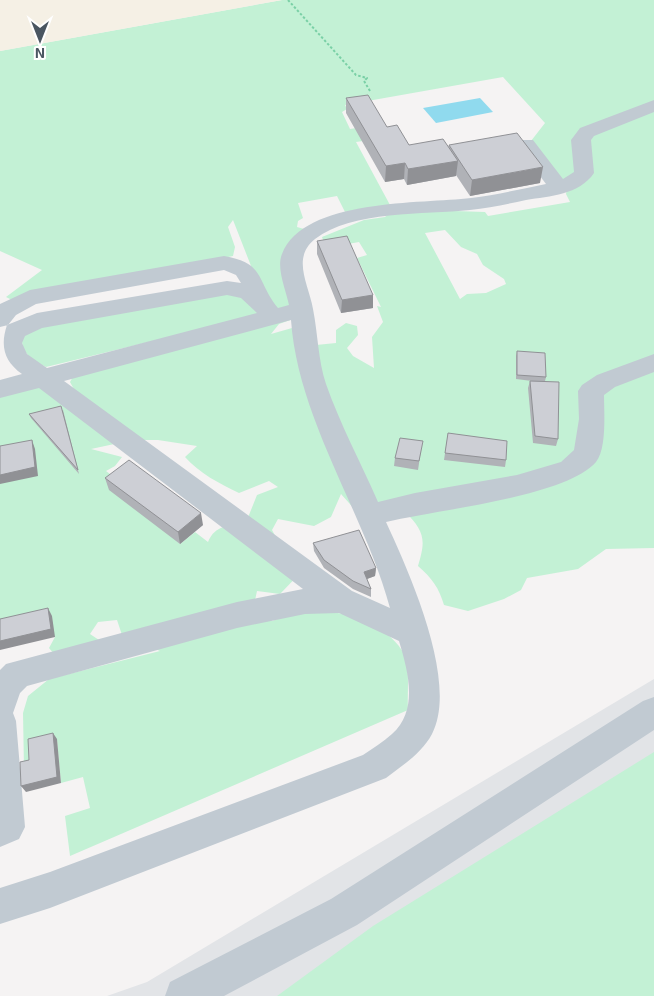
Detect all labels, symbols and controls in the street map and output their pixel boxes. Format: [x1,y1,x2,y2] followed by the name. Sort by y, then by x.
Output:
[15,15,65,65] north arrow
[35,45,45,62] text: N

